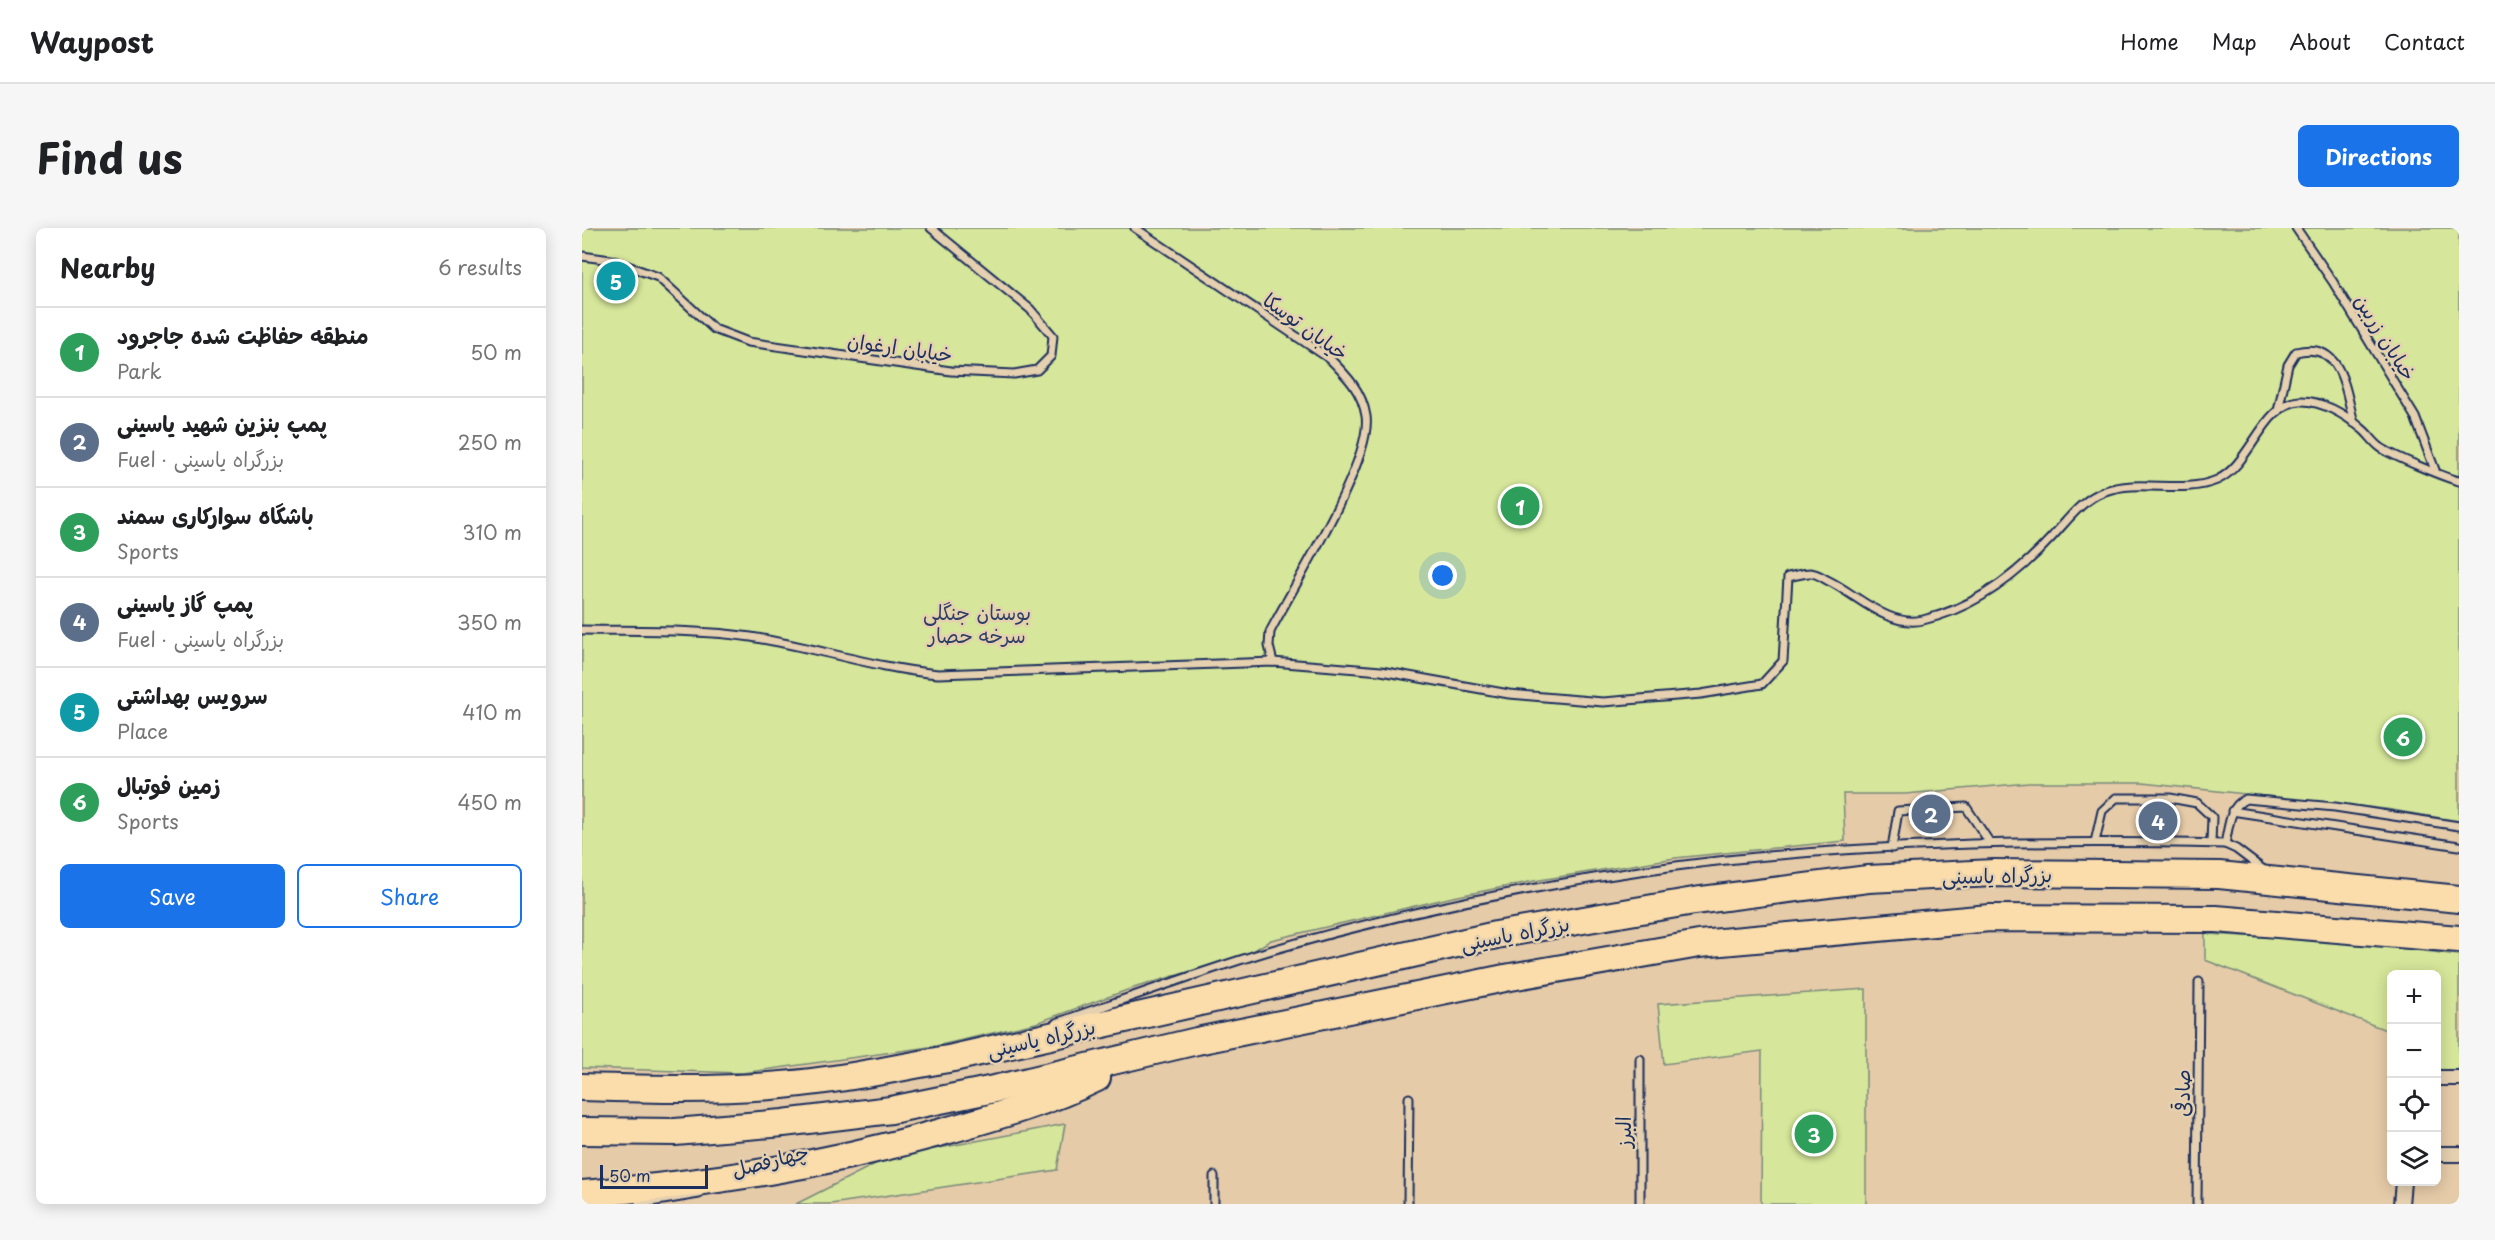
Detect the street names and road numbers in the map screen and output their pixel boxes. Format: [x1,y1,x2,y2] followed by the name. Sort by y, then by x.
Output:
[1257,285,1355,367] street label: خیابان توسکا
[2348,288,2424,386] street label: خیابان زربین
[845,325,955,369] street label: خیابان ارغوان
[1942,859,2052,891] street label: بزرگراه یاسینی
[1458,908,1572,958] street label: بزرگراه یاسینی
[984,1011,1098,1065] street label: بزرگراه یاسینی
[2167,1069,2197,1117] street label: صادقی
[1608,1116,1638,1150] street label: البرز
[728,1136,812,1184] street label: چهارفصل

